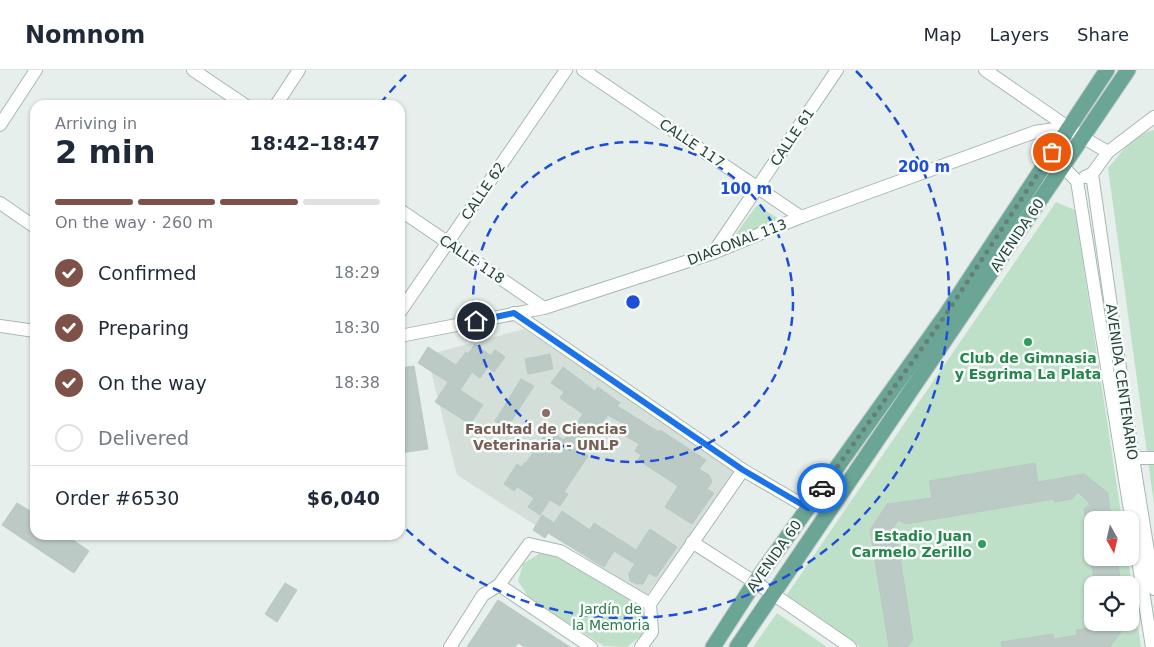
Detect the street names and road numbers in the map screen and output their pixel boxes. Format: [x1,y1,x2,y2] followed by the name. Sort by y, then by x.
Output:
[767,105,817,169] street label: CALLE 61
[656,115,728,171] street label: CALLE 117
[458,159,508,223] street label: CALLE 62
[987,196,1047,274] street label: AVENIDA 60
[685,216,789,268] street label: DIAGONAL 113
[436,231,508,287] street label: CALLE 118
[1103,303,1141,461] street label: AVENIDA CENTENARIO
[743,517,805,595] street label: AVENIDA 60

